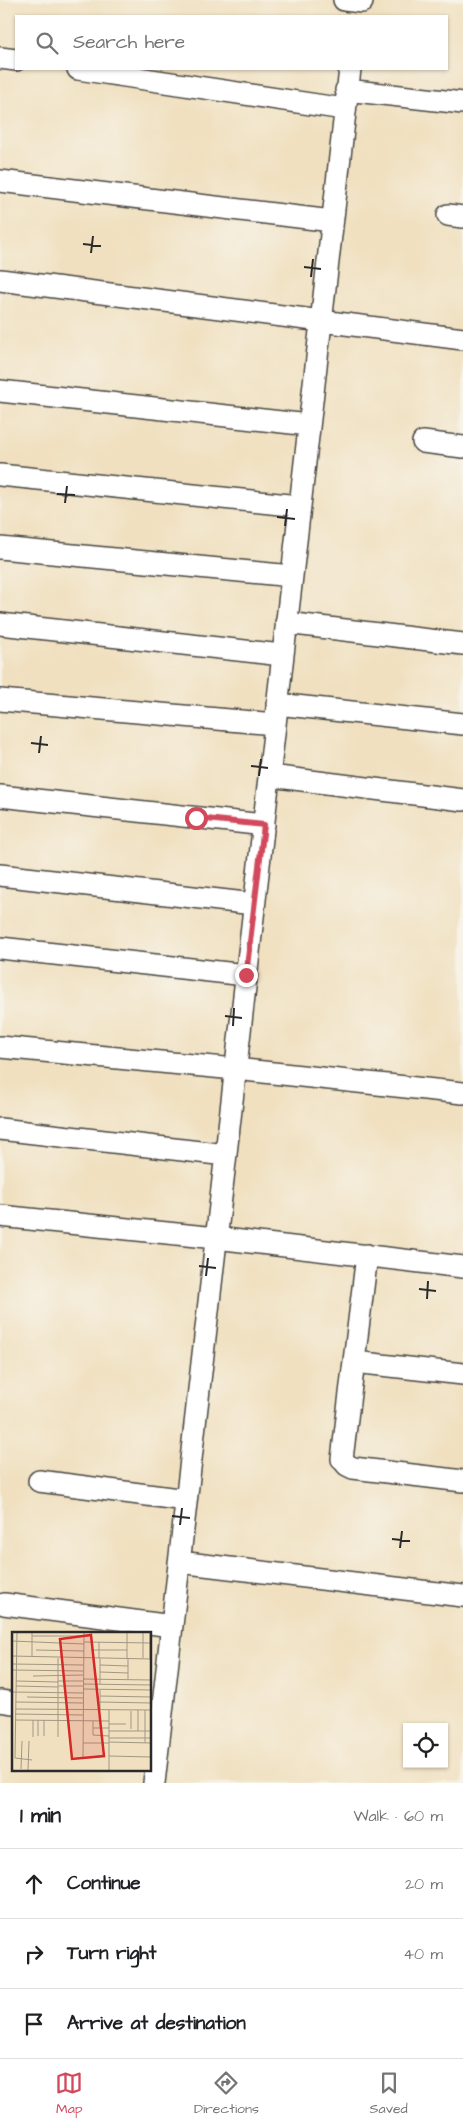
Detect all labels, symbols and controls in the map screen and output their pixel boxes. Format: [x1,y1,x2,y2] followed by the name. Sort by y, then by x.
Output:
[15,15,448,70] search box
[33,29,61,57] icon: search
[73,29,185,56] text: Search here
[185,807,208,830] route start
[235,964,258,987] route end
[12,1632,151,1770] inset map
[403,1723,448,1768] map controls
[403,1723,448,1768] button: locate
[20,1801,61,1830] text: 1 min
[353,1805,443,1827] text: Walk · 60 m
[20,1870,48,1898] icon: ahead
[67,1870,141,1897] text: Continue
[405,1873,443,1895] text: 20 m
[20,1940,48,1968] icon: right
[67,1940,156,1967] text: Turn right
[403,1943,443,1965] text: 40 m
[20,2010,48,2038] icon: arrive
[67,2010,246,2037] text: Arrive at destination
[55,2069,83,2119] tab: Map
[194,2069,259,2119] tab: Directions
[370,2069,408,2119] tab: Saved

